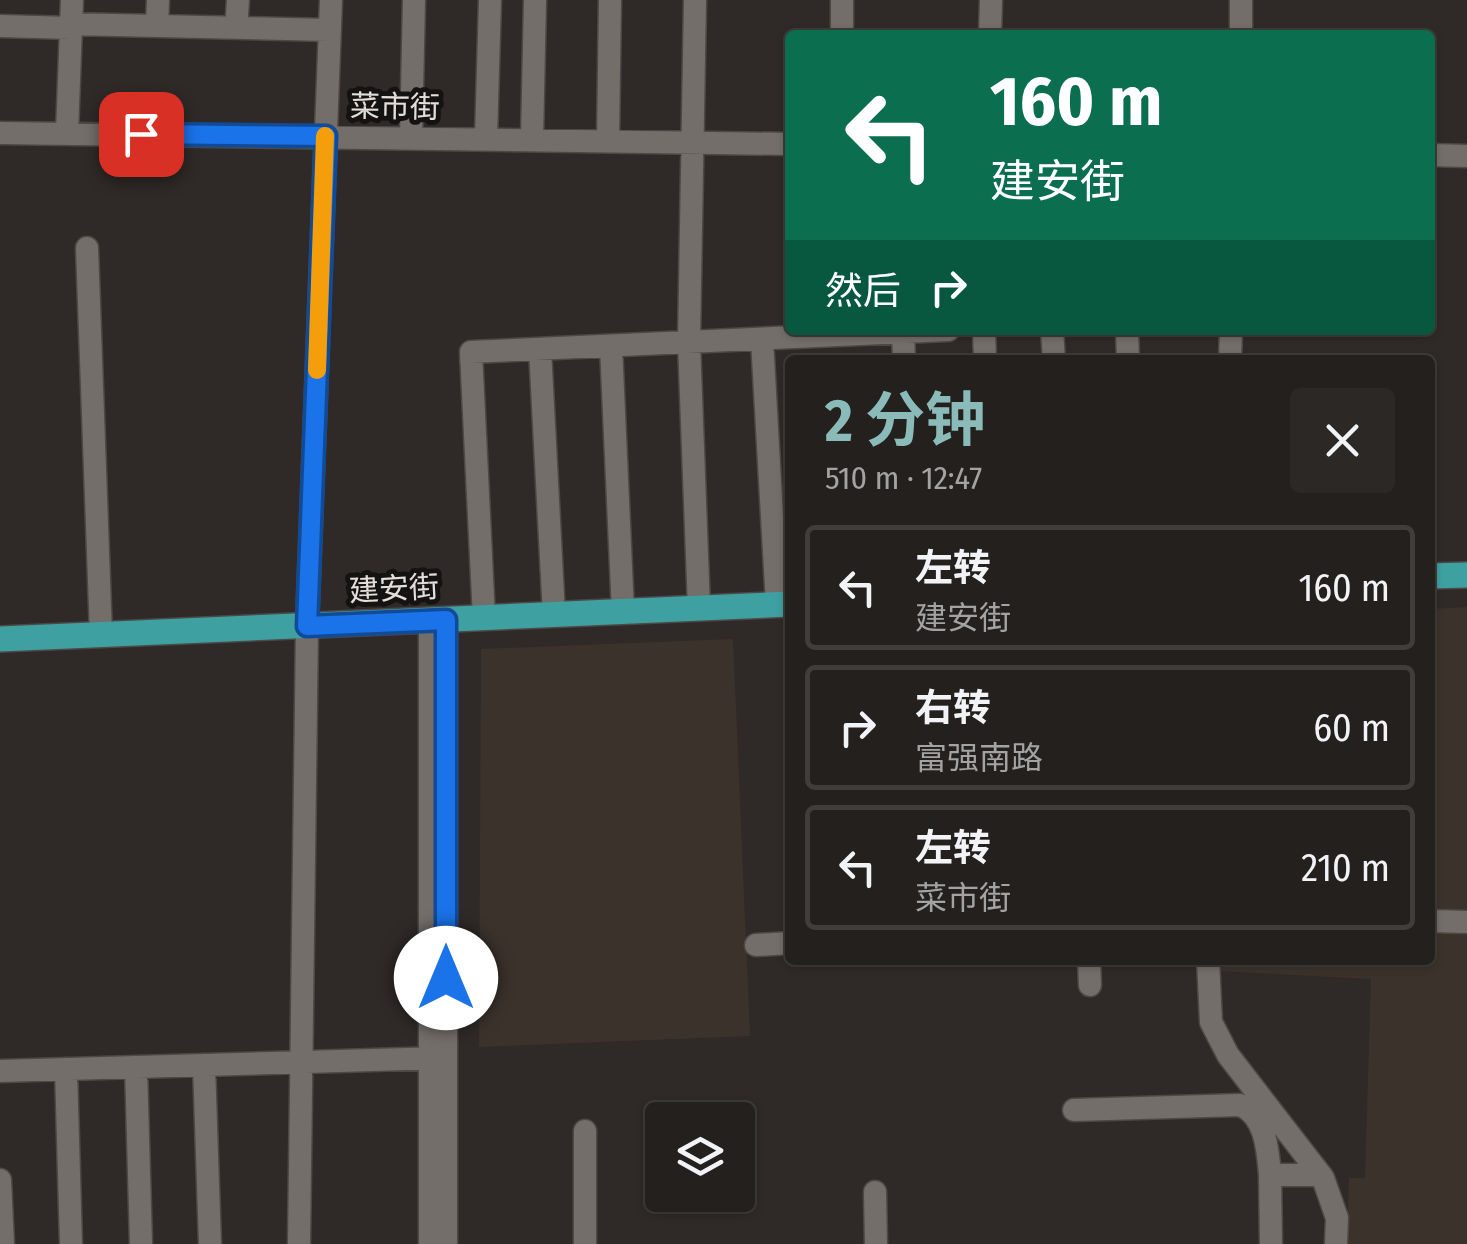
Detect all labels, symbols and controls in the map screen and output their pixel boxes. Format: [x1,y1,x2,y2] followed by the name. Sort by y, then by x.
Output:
[990,60,1162,144] text: 160 m
[825,70,955,200] icon: left
[350,88,440,126] street label: 菜市街
[99,92,184,177] pin
[114,107,169,162] icon: arrive
[990,155,1125,209] text: 建安街
[921,260,976,315] icon: right
[825,268,901,314] text: 然后
[825,385,985,457] text: 2 分钟
[1290,388,1395,493] button: close
[825,459,982,497] text: 510 m · 12:47
[915,545,991,591] text: 左转
[830,560,885,615] icon: left
[1298,565,1390,611] text: 160 m
[348,569,440,609] street label: 建安街
[915,599,1011,637] text: 建安街
[915,685,991,731] text: 右转
[830,700,885,755] icon: right
[1313,705,1390,751] text: 60 m
[915,739,1043,777] text: 富强南路
[915,825,991,871] text: 左转
[830,840,885,895] icon: left
[1301,845,1390,891] text: 210 m
[915,879,1011,917] text: 菜市街
[394,926,498,1030] position arrow
[645,1102,755,1212] map controls
[645,1102,755,1212] button: layers

